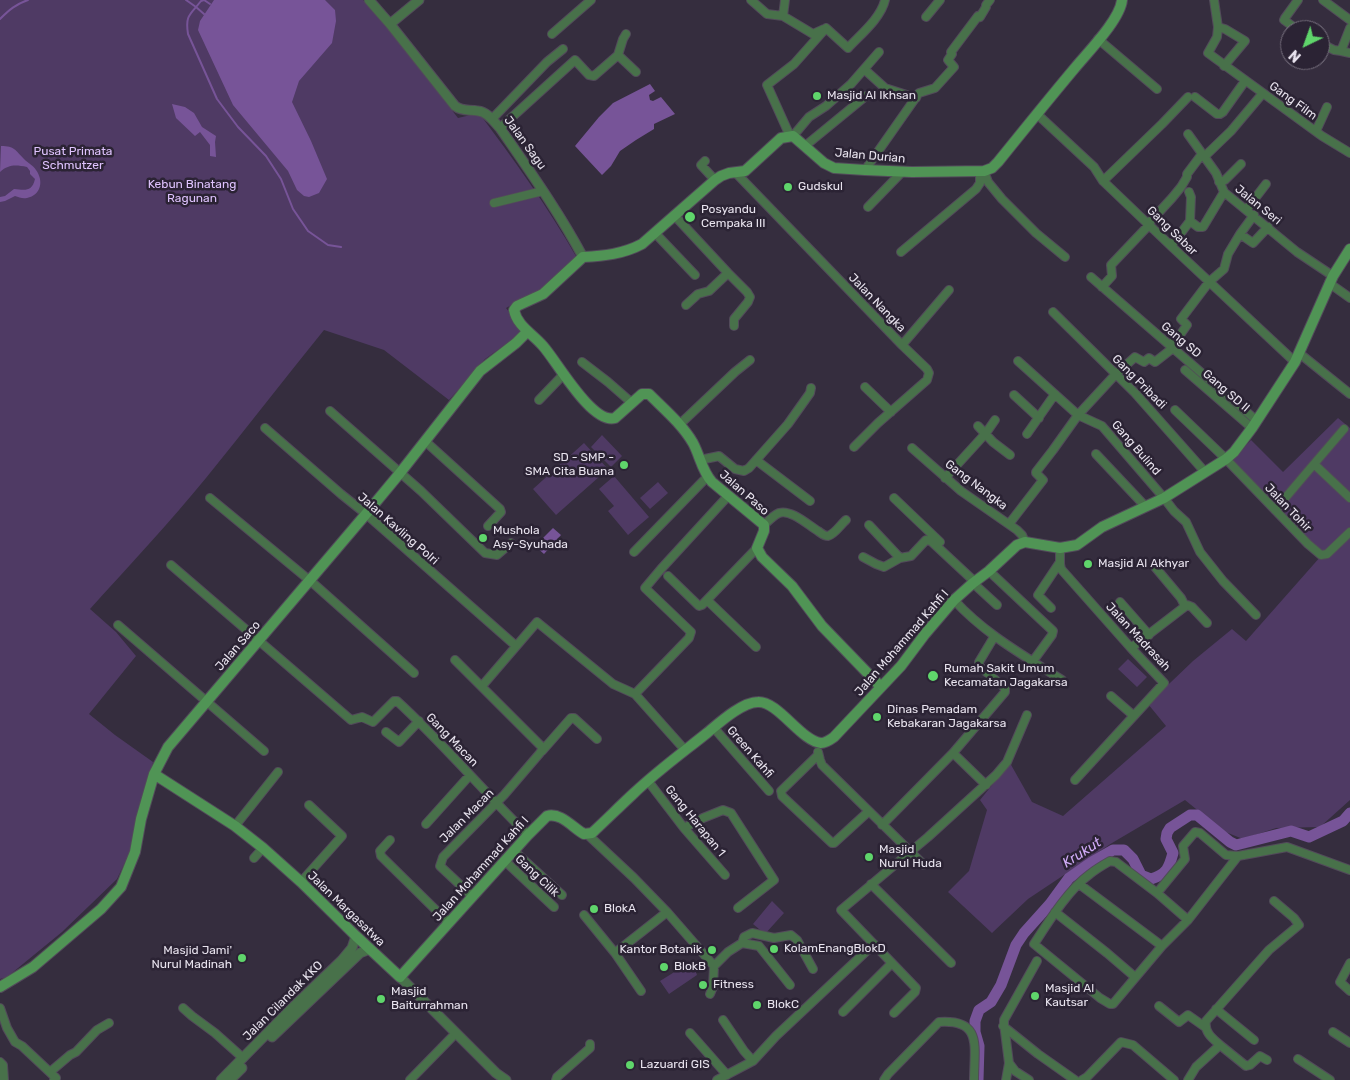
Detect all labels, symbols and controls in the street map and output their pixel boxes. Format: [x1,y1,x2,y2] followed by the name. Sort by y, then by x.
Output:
[1280,20,1330,70] north arrow
[1286,46,1305,65] text: N
[1266,79,1320,123] street label: Gang Film
[827,89,916,103] place label: Masjid Al Ikhsan
[811,90,823,102] marker: Masjid Al Ikhsan
[501,114,549,172] street label: Jalan Sagu
[34,145,112,173] park label: Pusat Primata Schmutzer
[834,146,906,166] street label: Jalan Durian
[148,178,236,206] park label: Kebun Binatang Ragunan
[798,180,843,194] place label: Gudskul
[782,181,794,193] marker: Gudskul
[1232,182,1284,228] street label: Jalan Seri
[701,203,766,231] place label: Posyandu Cempaka III
[1144,203,1200,259] street label: Gang Sabar
[683,210,697,224] marker: Posyandu Cempaka III
[845,271,909,335] street label: Jalan Nangka
[1158,319,1204,361] street label: Gang SD
[1109,352,1169,412] street label: Gang Pribadi
[1200,367,1252,415] street label: Gang SD II
[1108,418,1164,478] street label: Gang Bulind
[525,451,614,479] place label: SD - SMP - SMA Cita Buana
[942,457,1010,513] street label: Gang Nangka
[618,459,630,471] marker: SD - SMP - SMA Cita Buana
[716,468,772,518] street label: Jalan Paso
[1261,481,1315,535] street label: Jalan Tohir
[355,490,441,568] street label: Jalan Kavling Polri
[493,524,568,552] place label: Mushola Asy-Syuhada
[477,532,489,544] marker: Mushola Asy-Syuhada
[1098,557,1189,571] place label: Masjid Al Akhyar
[1082,558,1094,570] marker: Masjid Al Akhyar
[852,587,952,699] street label: Jalan Mohammad Kahfi I
[1103,600,1173,674] street label: Jalan Madrasah
[212,618,264,674] street label: Jalan Saco
[944,662,1068,690] place label: Rumah Sakit Umum Kecamatan Jagakarsa
[926,669,940,683] marker: Rumah Sakit Umum Kecamatan Jagakarsa
[887,703,1006,731] place label: Dinas Pemadam Kebakaran Jagakarsa
[423,710,481,770] street label: Gang Macan
[871,711,883,723] marker: Dinas Pemadam Kebakaran Jagakarsa
[724,723,776,781] street label: Green Kahfi
[662,782,728,860] street label: Gang Harapan 1
[437,786,497,846] street label: Jalan Macan
[430,814,532,924] street label: Jalan Mohammad Kahfi I
[1059,834,1105,872] water label: Krukut
[879,843,942,871] place label: Masjid Nurul Huda
[863,851,875,863] marker: Masjid Nurul Huda
[512,852,562,900] street label: Gang Cilik
[304,868,388,950] street label: Jalan Margasatwa
[604,902,636,916] place label: BlokA
[588,903,600,915] marker: BlokA
[784,942,886,956] place label: KolamEnangBlokD
[619,943,702,957] place label: Kantor Botanik
[768,943,780,955] marker: KolamEnangBlokD
[151,944,232,972] place label: Masjid Jami' Nurul Madinah
[706,944,718,956] marker: Kantor Botanik
[236,952,248,964] marker: Masjid Jami' Nurul Madinah
[240,958,326,1044] street label: Jalan Cilandak KKO
[674,960,706,974] place label: BlokB
[658,961,670,973] marker: BlokB
[713,978,754,992] place label: Fitness
[697,979,709,991] marker: Fitness
[1045,982,1094,1010] place label: Masjid Al Kautsar
[391,985,468,1013] place label: Masjid Baiturrahman
[1029,990,1041,1002] marker: Masjid Al Kautsar
[375,993,387,1005] marker: Masjid Baiturrahman
[767,998,799,1012] place label: BlokC
[751,999,763,1011] marker: BlokC
[640,1058,710,1072] place label: Lazuardi GIS
[624,1059,636,1071] marker: Lazuardi GIS

